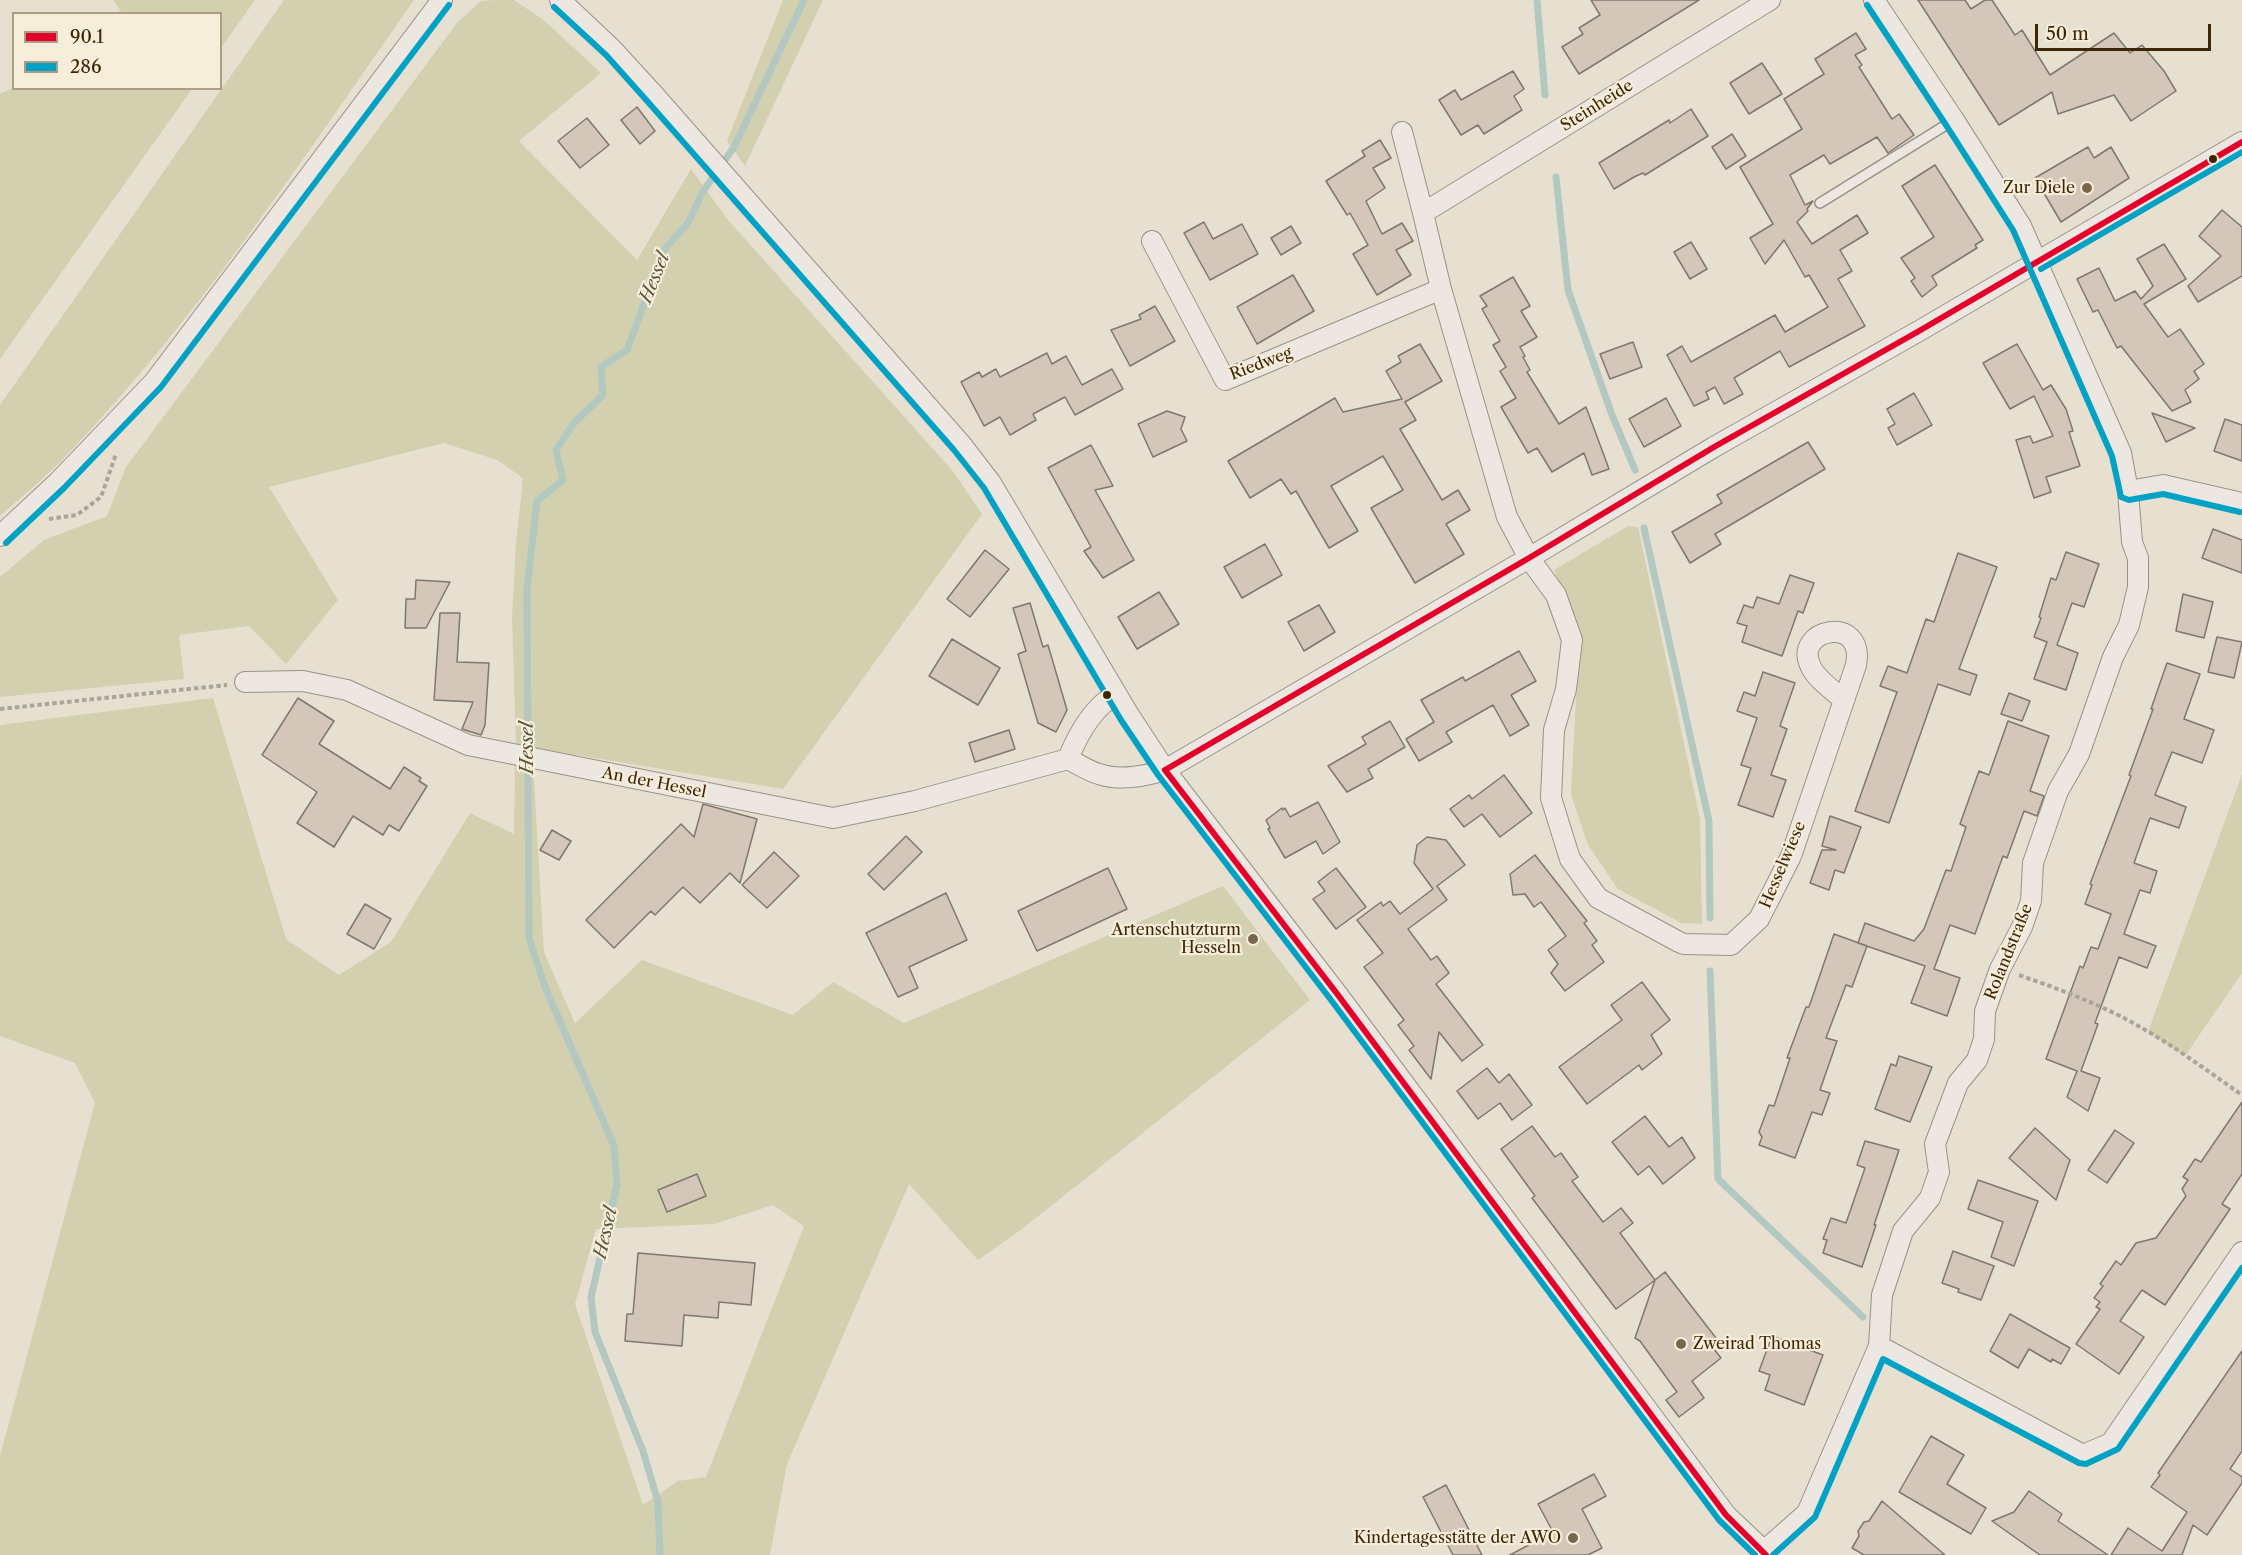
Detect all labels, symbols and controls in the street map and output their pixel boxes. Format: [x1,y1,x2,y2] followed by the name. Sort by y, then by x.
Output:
[12,12,222,90] legend
[2038,12,2214,50] scale bar
[2046,23,2089,45] text: 50 m
[70,26,104,48] text: 90.1
[70,56,102,78] text: 286
[1557,76,1637,136] street label: Steinheide
[2207,153,2219,165] unlabelled marker
[2003,178,2075,198] place label: Zur Diele
[2080,181,2094,195] marker: Zur Diele
[635,250,675,306] water label: Hessel
[1227,343,1295,385] street label: Riedweg
[1101,689,1113,701] unlabelled marker
[517,722,539,774] water label: Hessel
[600,763,708,803] street label: An der Hessel
[1756,819,1810,911] street label: Hesselwiese
[1981,901,2037,1003] street label: Rolandstraße
[1111,920,1241,958] place label: Artenschutzturm Hesseln
[1246,932,1260,946] marker: Artenschutzturm Hesseln
[590,1205,622,1261] water label: Hessel
[1693,1334,1821,1354] place label: Zweirad Thomas
[1674,1337,1688,1351] marker: Zweirad Thomas
[1354,1528,1561,1548] place label: Kindertagesstätte der AWO
[1566,1531,1580,1545] marker: Kindertagesstätte der AWO

